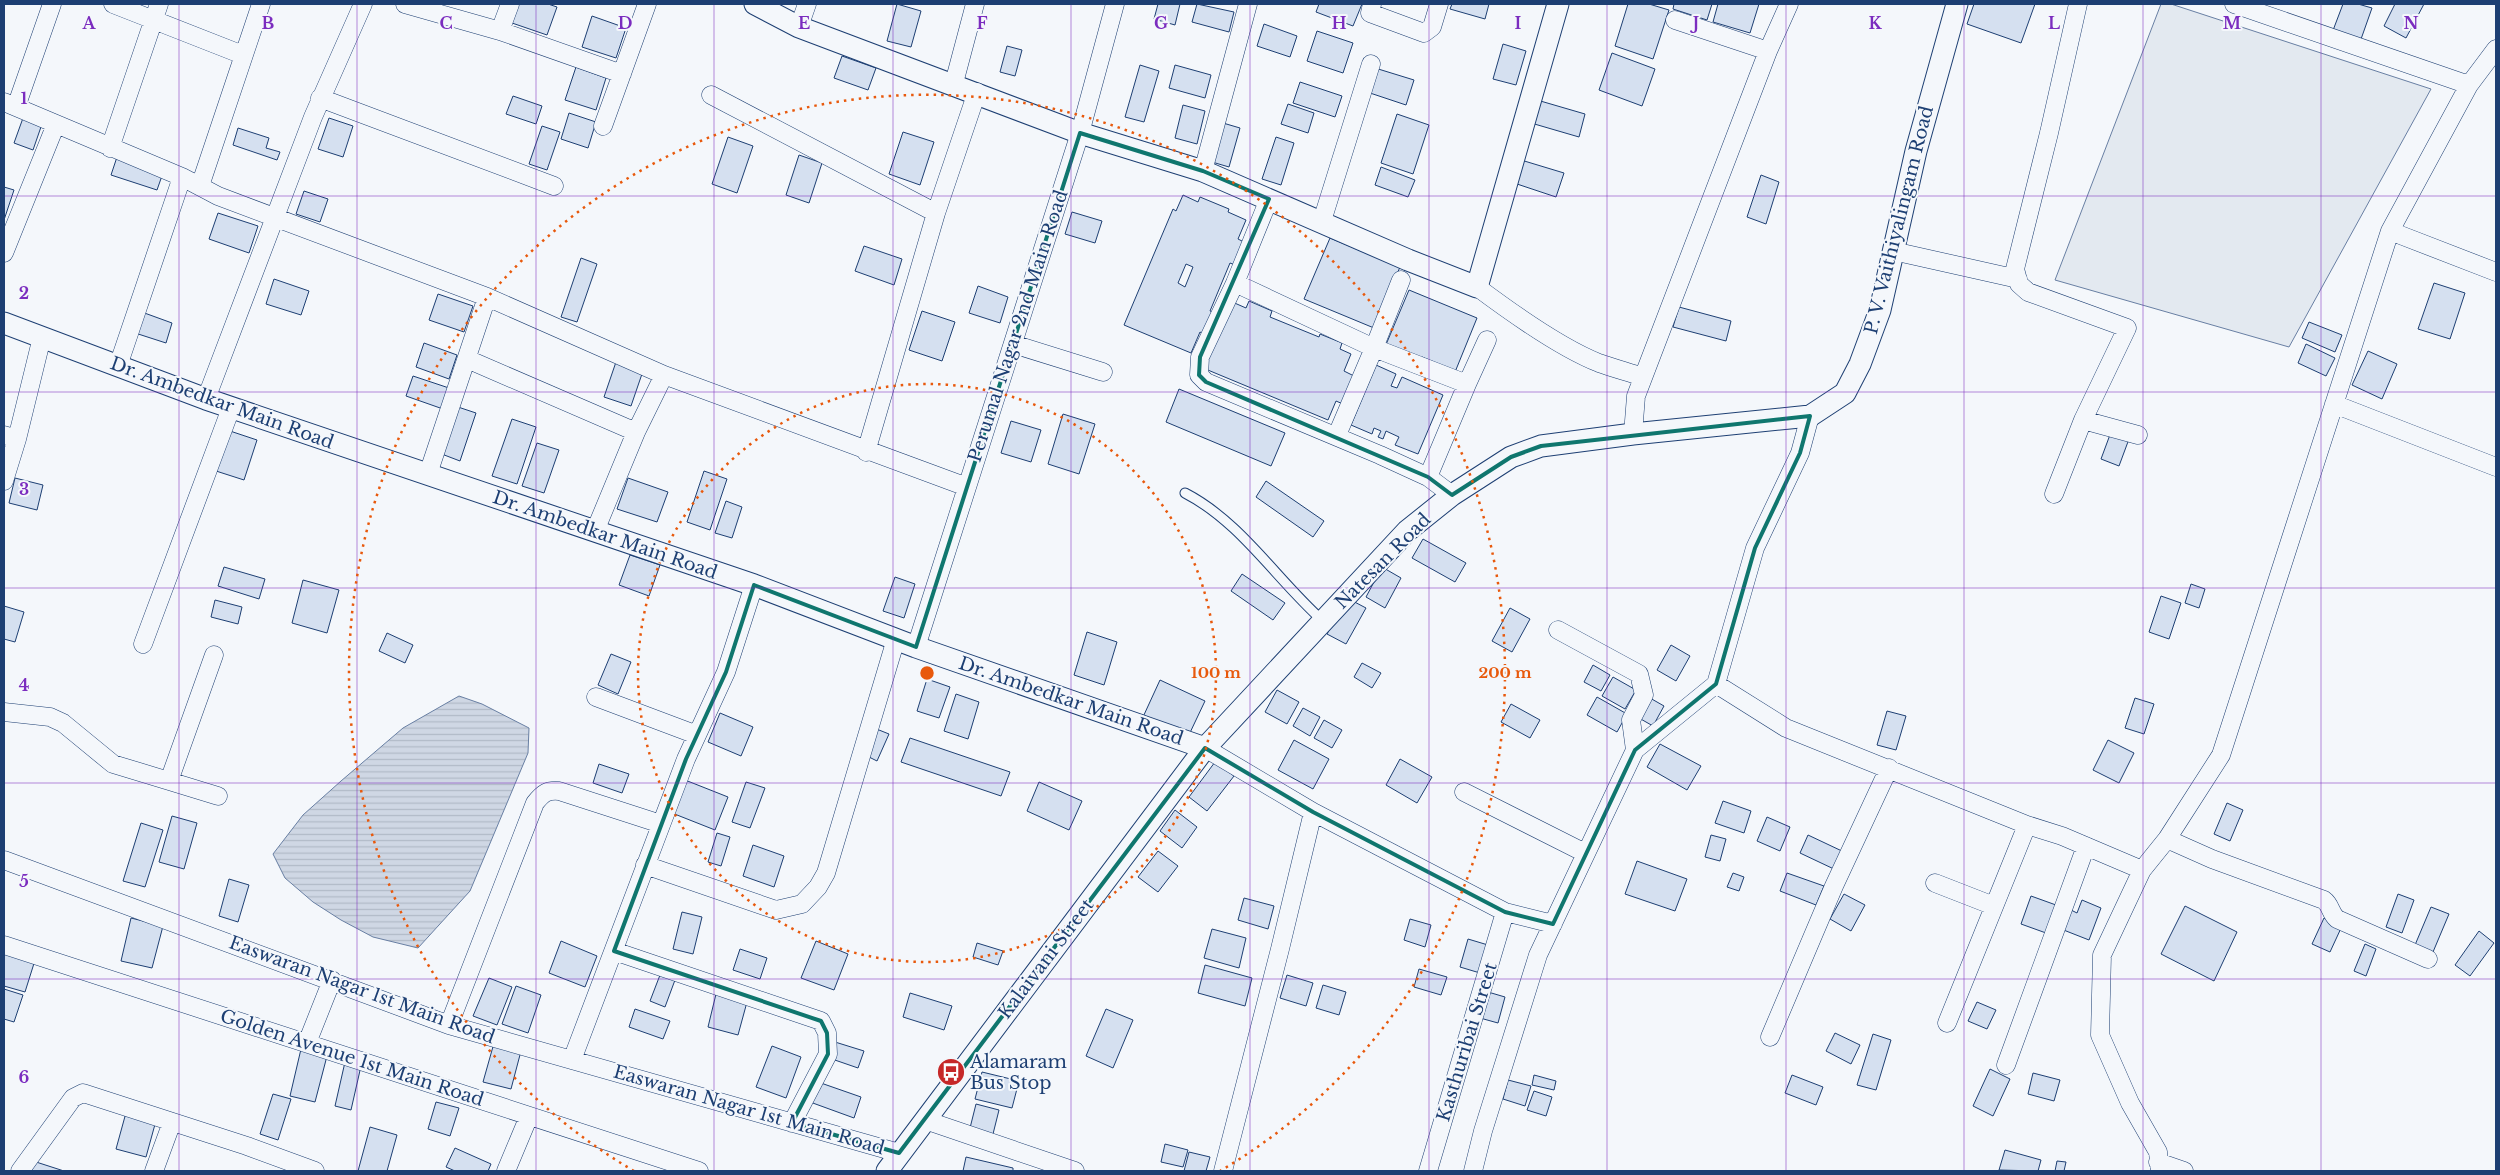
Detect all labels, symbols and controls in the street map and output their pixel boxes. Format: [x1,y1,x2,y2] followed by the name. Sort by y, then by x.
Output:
[82,13,97,33] text: A
[262,13,275,33] text: B
[439,13,453,33] text: C
[618,13,632,33] text: D
[798,13,810,33] text: E
[976,13,988,33] text: F
[1154,13,1168,33] text: G
[1331,13,1347,33] text: H
[1515,13,1522,33] text: I
[1690,13,1699,33] text: J
[1868,13,1882,33] text: K
[2048,13,2060,33] text: L
[2223,13,2241,33] text: M
[2403,13,2419,33] text: N
[21,88,28,108] text: 1
[1860,104,1938,336] street label: P. V. Vaithiyalingam Road
[964,187,1072,465] street label: Perumal Nagar 2nd Main Road
[19,283,29,303] text: 2
[107,352,337,454] street label: Dr. Ambedkar Main Road
[19,479,29,499] text: 3
[490,486,720,584] street label: Dr. Ambedkar Main Road
[1331,509,1435,613] street label: Natesan Road
[956,652,1186,750] street label: Dr. Ambedkar Main Road
[1191,663,1241,682] text: 100 m
[1479,663,1532,682] text: 200 m
[918,664,936,682] centre of rings
[19,675,29,695] text: 4
[19,871,29,891] text: 5
[994,895,1098,1023] street label: Kalaivani Street
[226,932,498,1048] street label: Easwaran Nagar 1st Main Road
[1432,960,1502,1124] street label: Kasthuribai Street
[218,1005,486,1111] street label: Golden Avenue 1st Main Road
[969,1051,1067,1094] place label: Alamaram Bus Stop
[936,1057,966,1087] bus stop icon: Alamaram Bus Stop
[611,1061,887,1159] street label: Easwaran Nagar 1st Main Road
[19,1067,30,1087] text: 6

